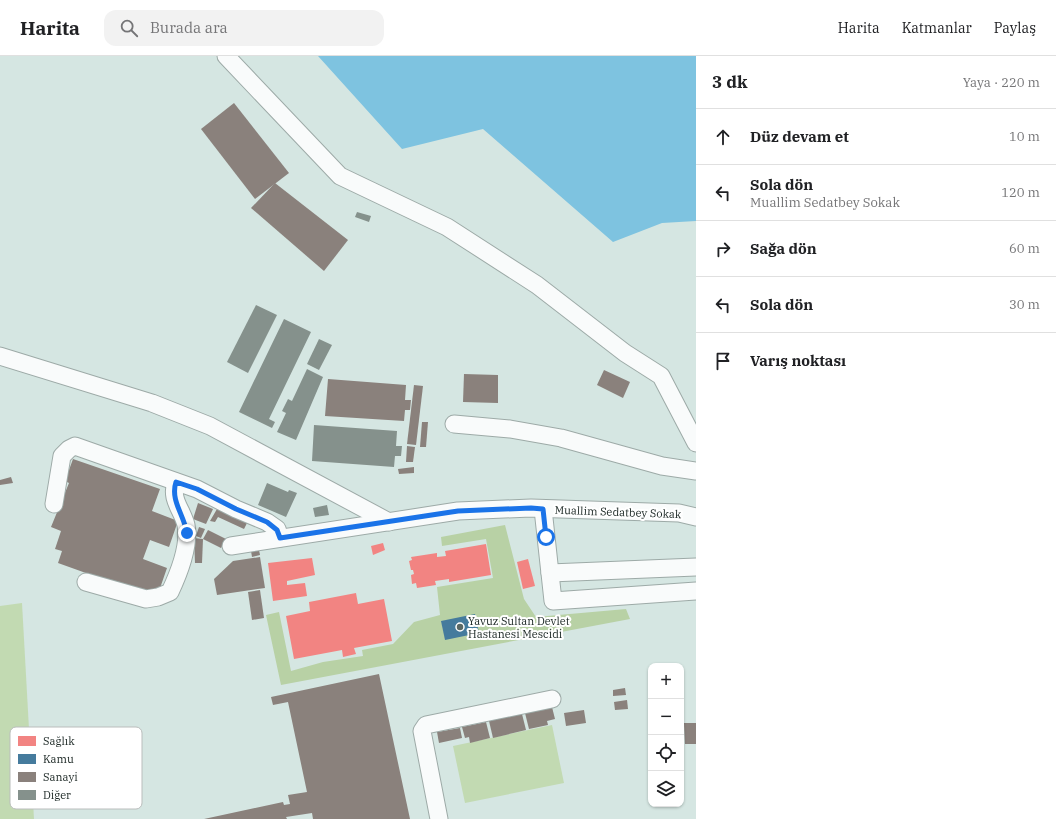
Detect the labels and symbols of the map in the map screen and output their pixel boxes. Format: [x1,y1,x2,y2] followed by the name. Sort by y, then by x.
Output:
[554,503,682,521] street label: Muallim Sedatbey Sokak
[178,524,196,542] route end
[537,528,555,546] route start
[468,614,570,641] place label: Yavuz Sultan Devlet Hastanesi Mescidi
[455,622,465,632] marker: Yavuz Sultan Devlet Hastanesi Mescidi
[10,727,142,809] legend
[43,734,75,748] text: Sağlık
[43,752,74,766] text: Kamu
[43,770,78,784] text: Sanayi
[43,788,71,802] text: Diğer

